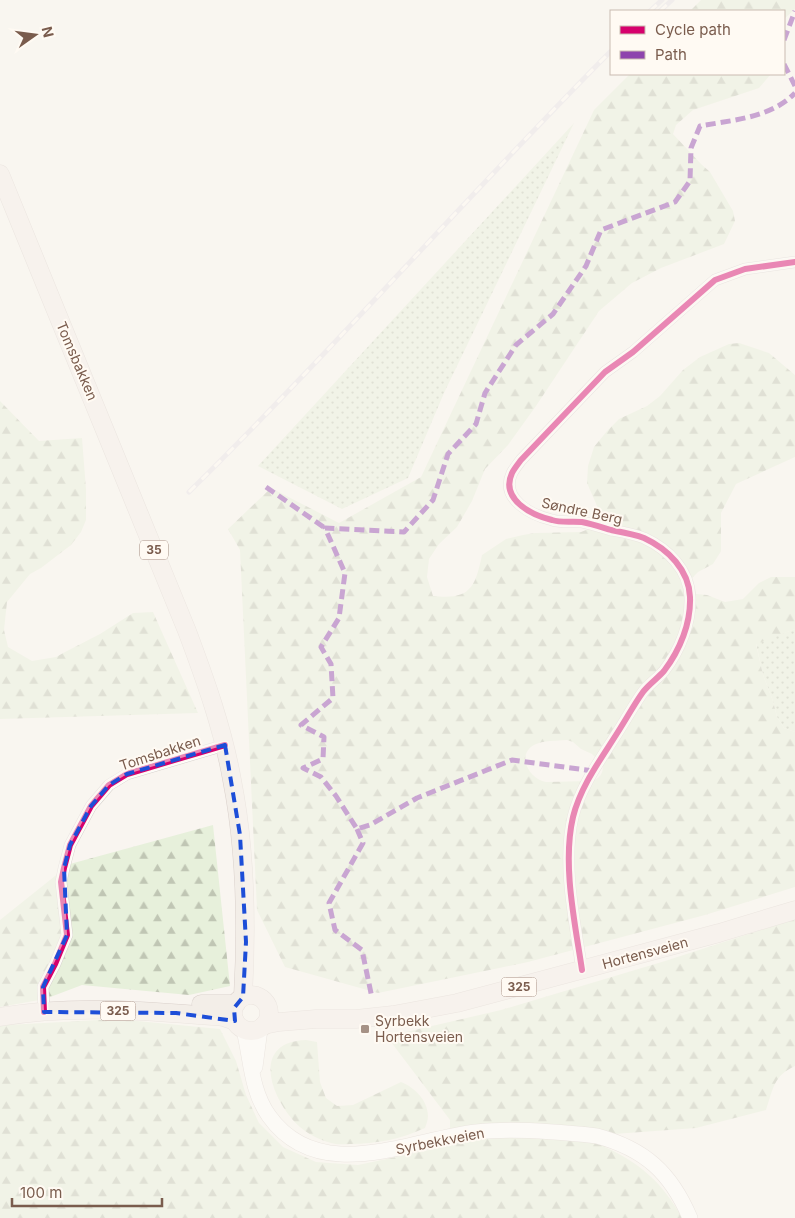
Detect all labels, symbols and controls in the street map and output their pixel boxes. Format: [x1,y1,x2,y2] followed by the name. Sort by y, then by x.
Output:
[10,10,60,60] north arrow
[610,10,785,75] legend
[655,20,731,39] text: Cycle path
[39,25,58,39] text: N
[655,45,687,64] text: Path
[53,319,102,403] street label: Tomsbakken
[540,494,624,527] street label: Søndre Berg
[140,540,168,560] road number: 35
[117,731,202,774] street label: Tomsbakken
[600,933,690,972] street label: Hortensveien
[502,978,536,996] road number: 325
[100,1001,136,1020] road number: 325
[375,1012,463,1045] place label: Syrbekk Hortensveien
[359,1023,371,1035] marker: Syrbekk Hortensveien
[394,1124,486,1157] street label: Syrbekkveien
[12,1176,162,1208] scale bar
[20,1183,62,1202] text: 100 m

